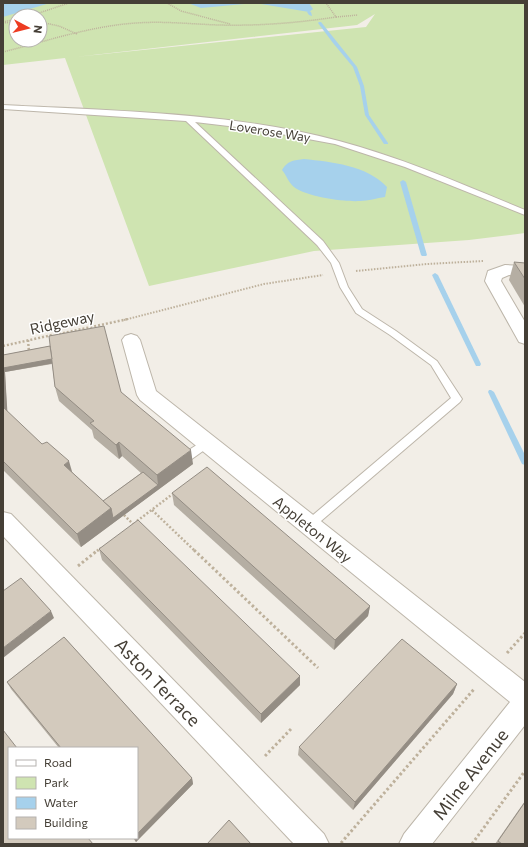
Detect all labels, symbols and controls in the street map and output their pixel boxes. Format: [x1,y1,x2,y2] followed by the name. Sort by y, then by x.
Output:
[8,8,48,48] north arrow
[31,24,45,34] text: N
[228,117,312,145] street label: Loverose Way
[28,306,96,338] street label: Ridgeway
[270,492,356,566] street label: Appleton Way
[110,633,206,731] street label: Aston Terrace
[428,724,512,824] street label: Milne Avenue
[8,747,138,839] legend
[44,755,72,769] text: Road
[44,775,70,789] text: Park
[44,795,78,809] text: Water
[44,815,88,829] text: Building

